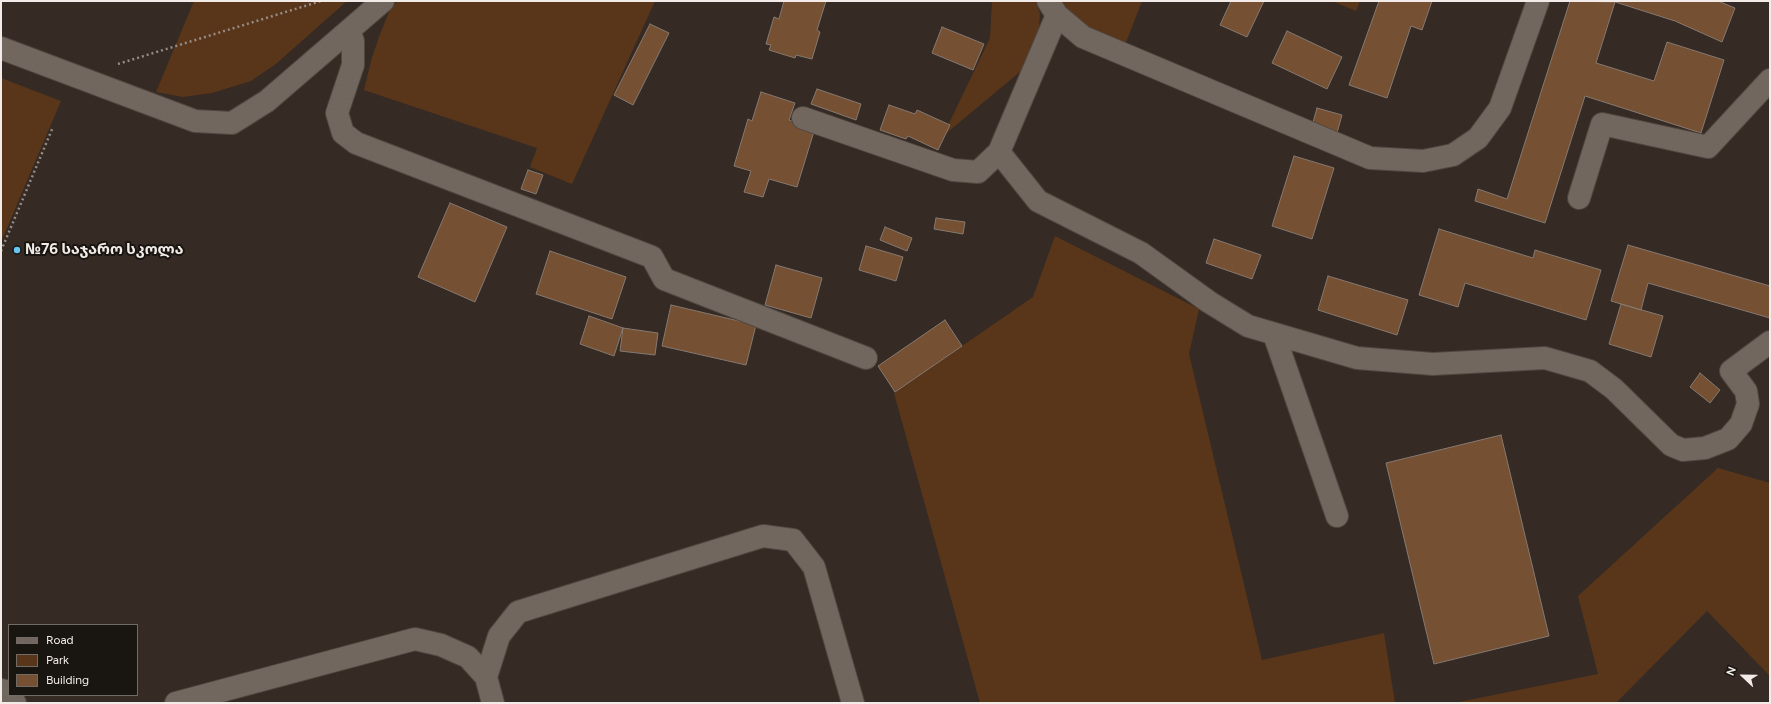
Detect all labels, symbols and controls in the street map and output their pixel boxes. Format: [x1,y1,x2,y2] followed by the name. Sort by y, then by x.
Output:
[25,241,184,259] place label: №76 საჯარო სკოლა
[12,245,22,255] marker: №76 საჯარო სკოლა
[8,624,138,696] legend
[46,633,74,647] text: Road
[46,653,69,667] text: Park
[1723,656,1763,696] north arrow
[1724,665,1739,678] text: N
[46,673,89,687] text: Building

